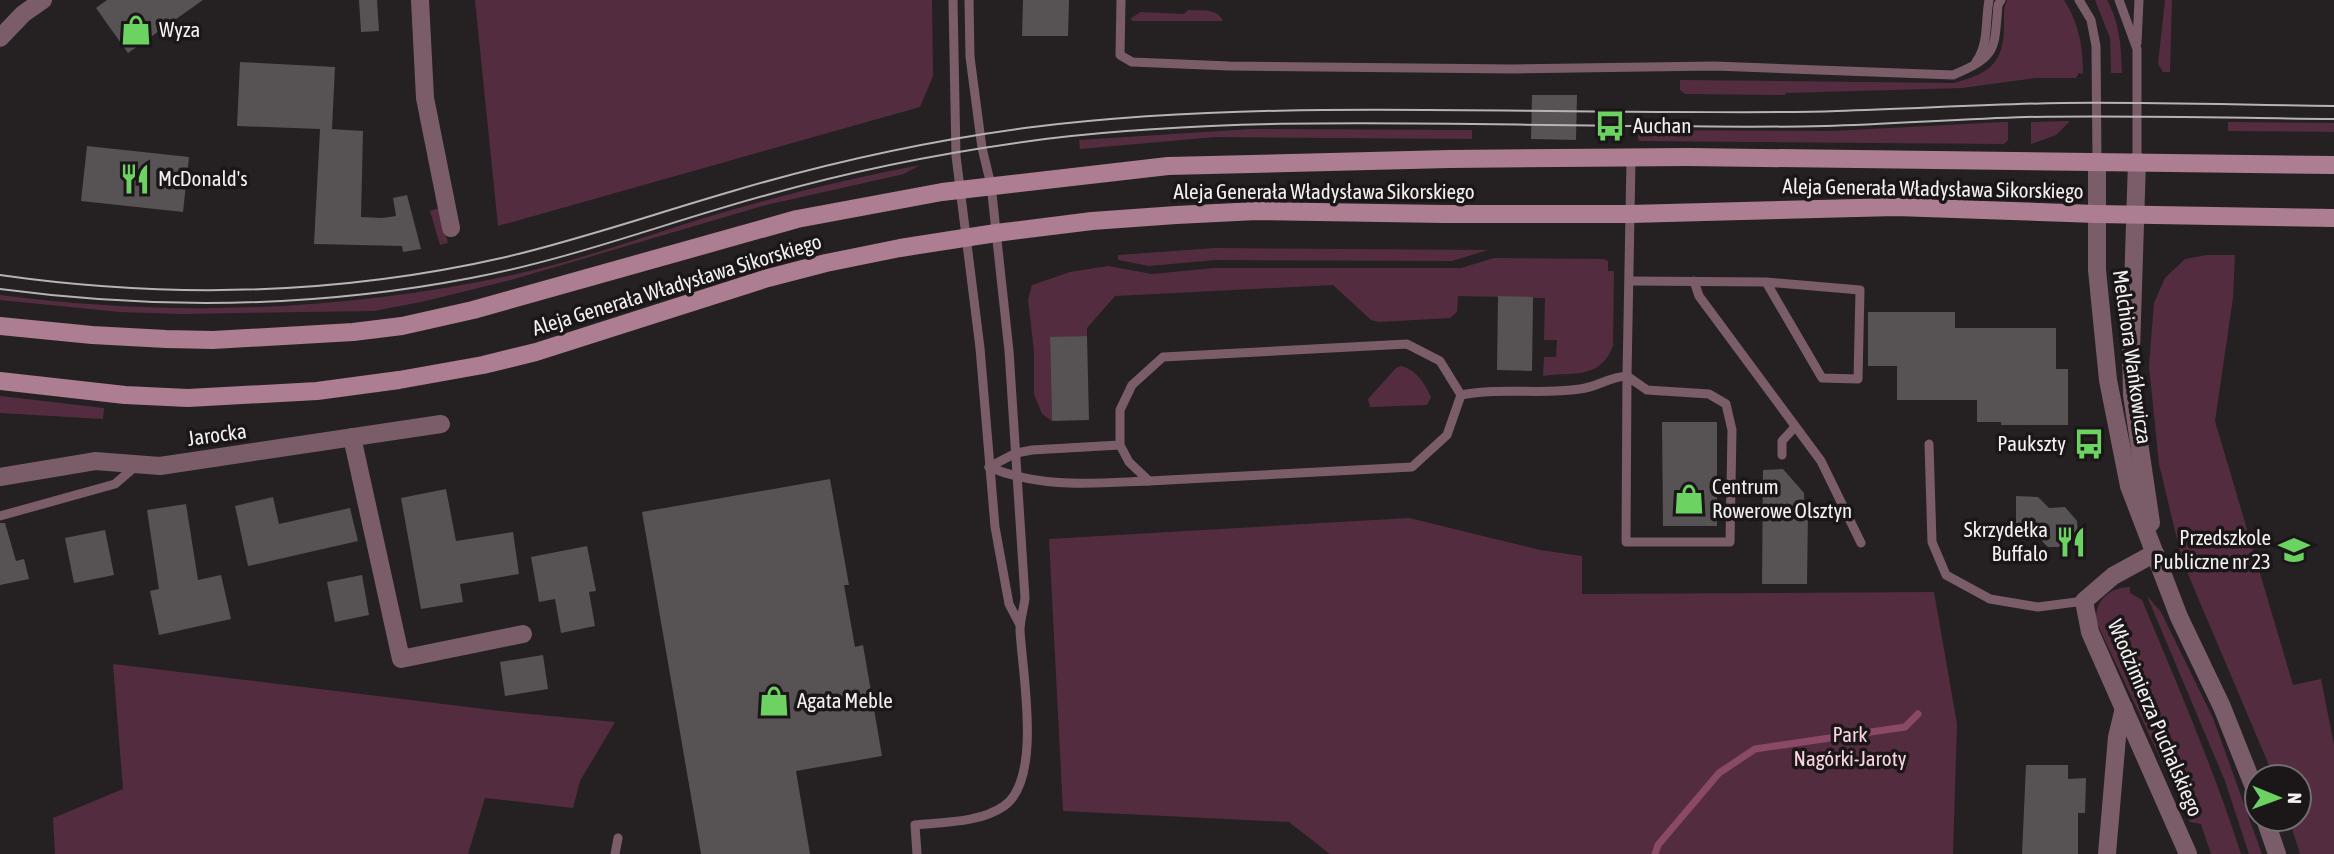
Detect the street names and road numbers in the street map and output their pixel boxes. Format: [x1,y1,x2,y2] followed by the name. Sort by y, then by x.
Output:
[1782,173,2084,203] street label: Aleja Generała Władysława Sikorskiego
[1173,179,1475,203] street label: Aleja Generała Władysława Sikorskiego
[529,229,824,340] street label: Aleja Generała Władysława Sikorskiego
[2109,268,2157,445] street label: Melchiora Wańkowicza
[186,418,248,450] street label: Jarocka
[2104,616,2208,820] street label: Włodzimierza Puchalskiego

